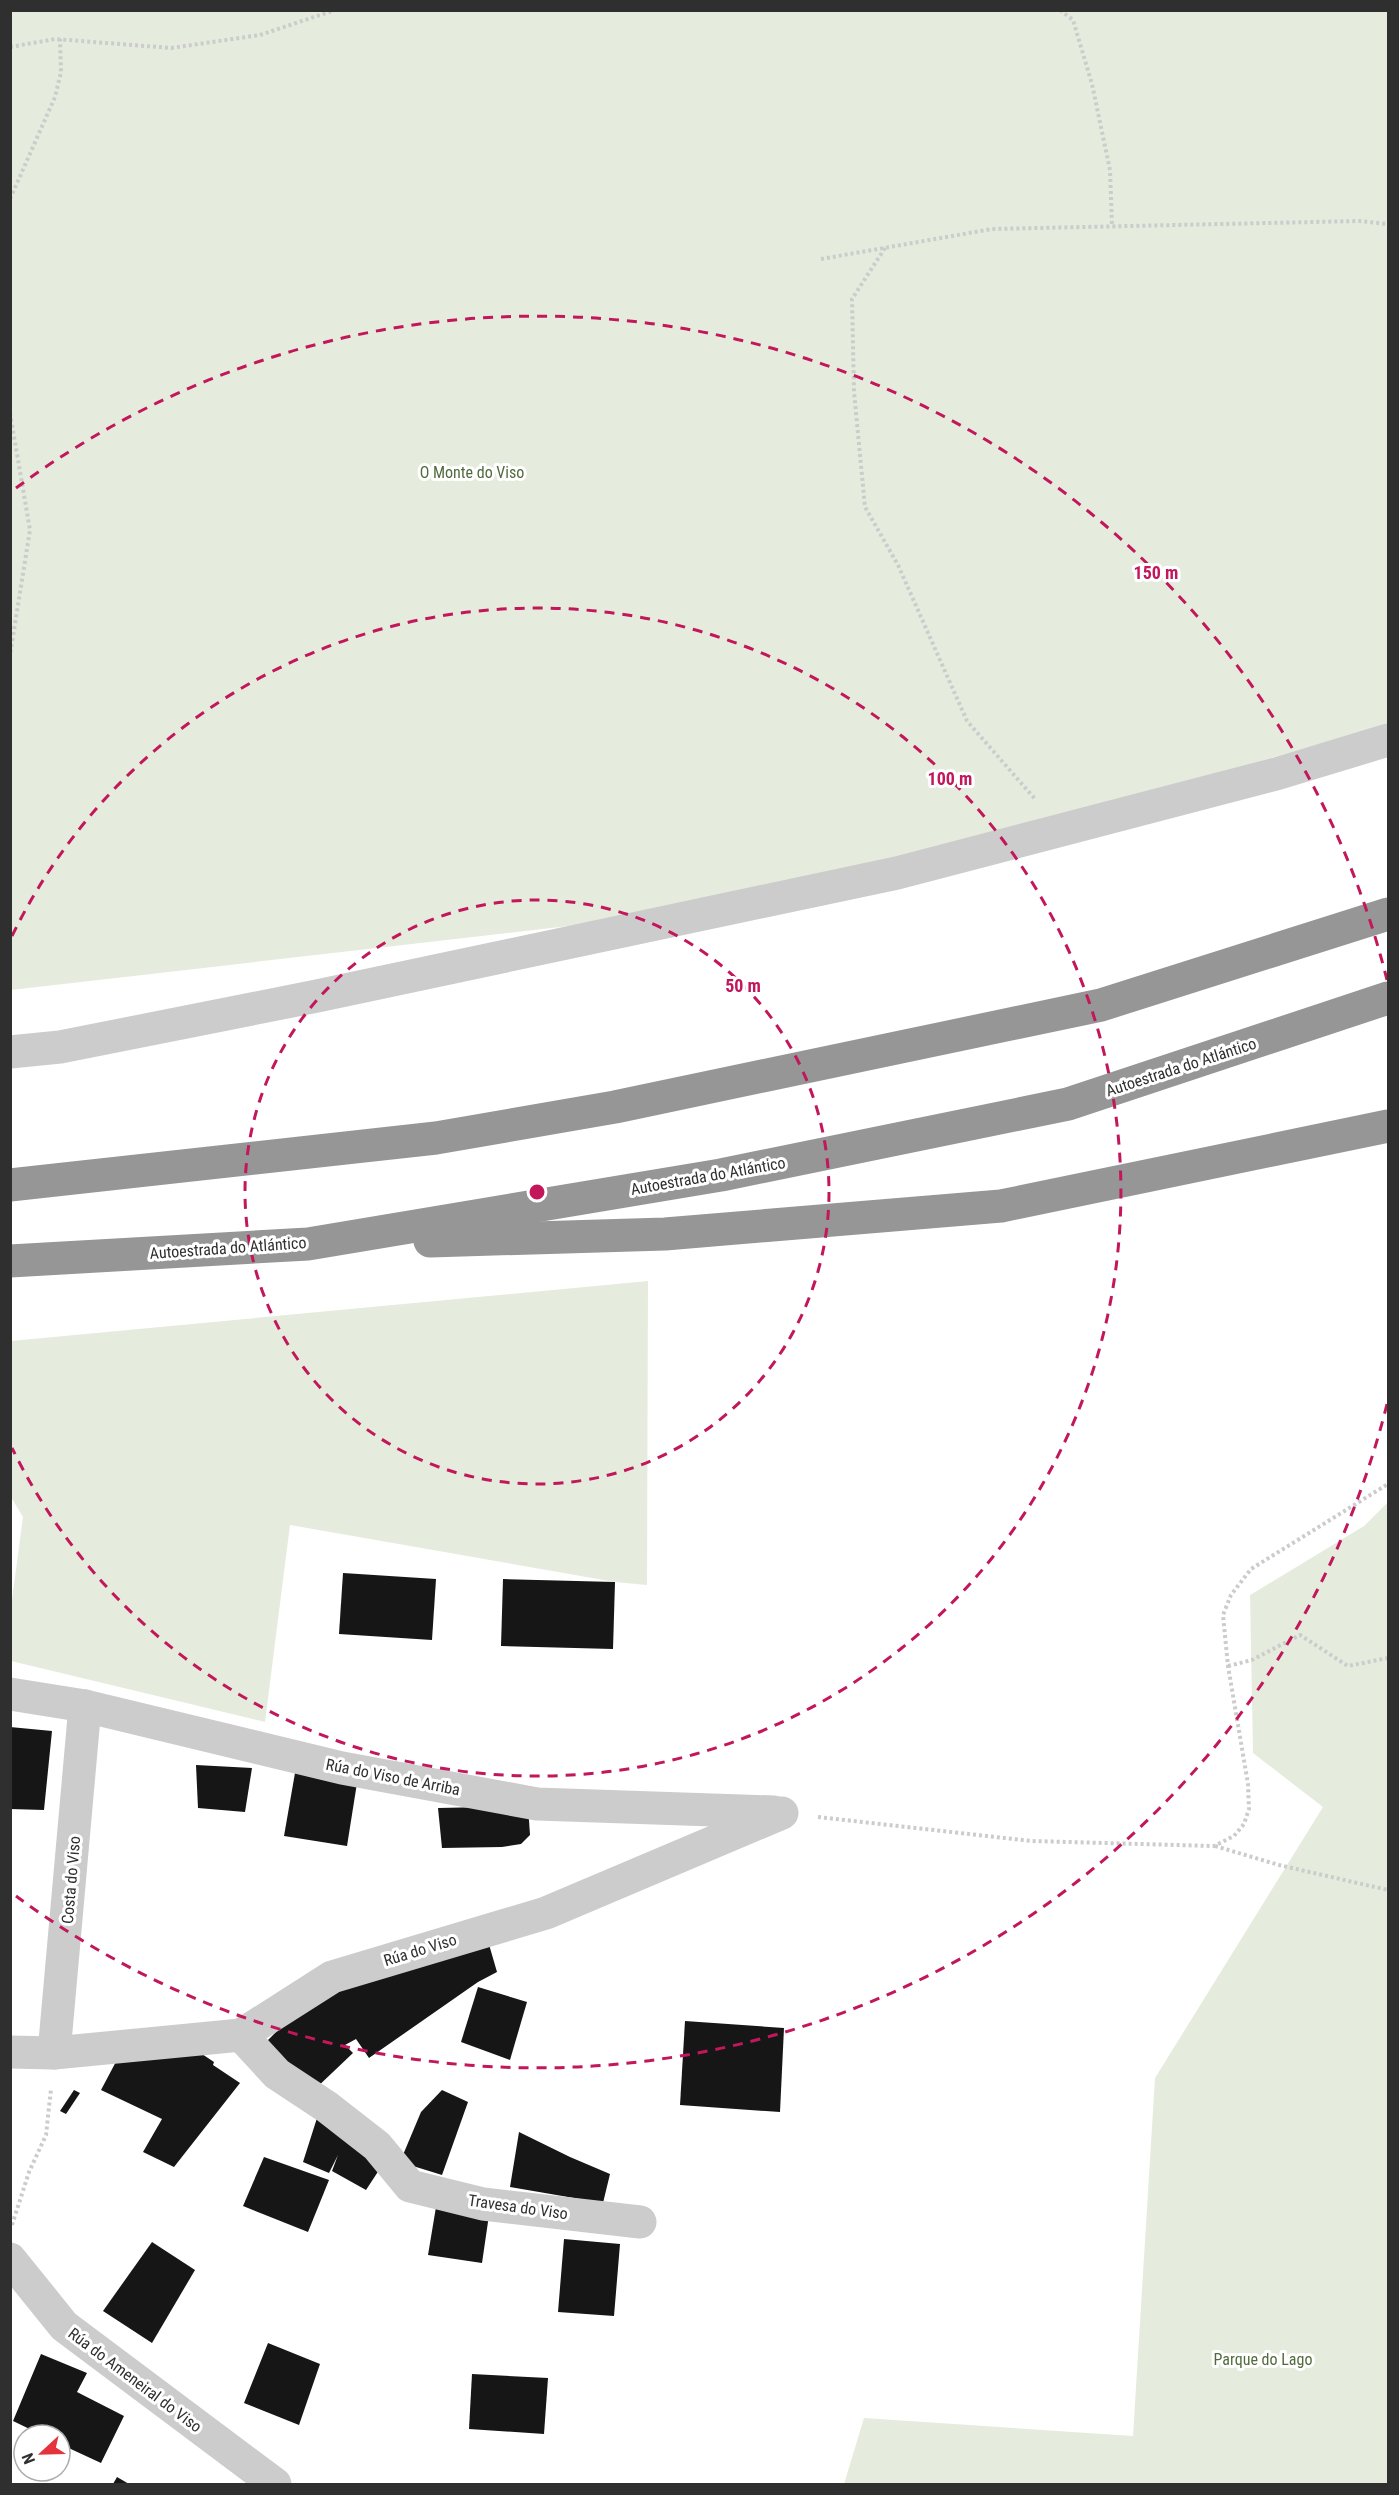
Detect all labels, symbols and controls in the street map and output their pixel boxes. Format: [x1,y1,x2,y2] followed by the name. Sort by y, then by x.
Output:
[420,463,524,482] park label: O Monte do Viso
[1134,562,1178,583] text: 150 m
[928,768,972,789] text: 100 m
[725,975,761,996] text: 50 m
[1103,1034,1259,1100] street label: Autoestrada do Atlántico
[629,1153,787,1199] street label: Autoestrada do Atlántico
[527,1182,547,1202] centre of rings
[149,1233,307,1263] street label: Autoestrada do Atlántico
[324,1755,462,1799] street label: Rúa do Viso de Arriba
[58,1835,84,1925] street label: Costa do Viso
[381,1930,459,1970] street label: Rúa do Viso
[467,2191,569,2223] street label: Travesa do Viso
[65,2324,205,2436] street label: Rúa do Ameneiral do Viso
[1214,2350,1312,2369] park label: Parque do Lago
[12,2423,72,2483] north arrow
[18,2450,39,2467] text: N

